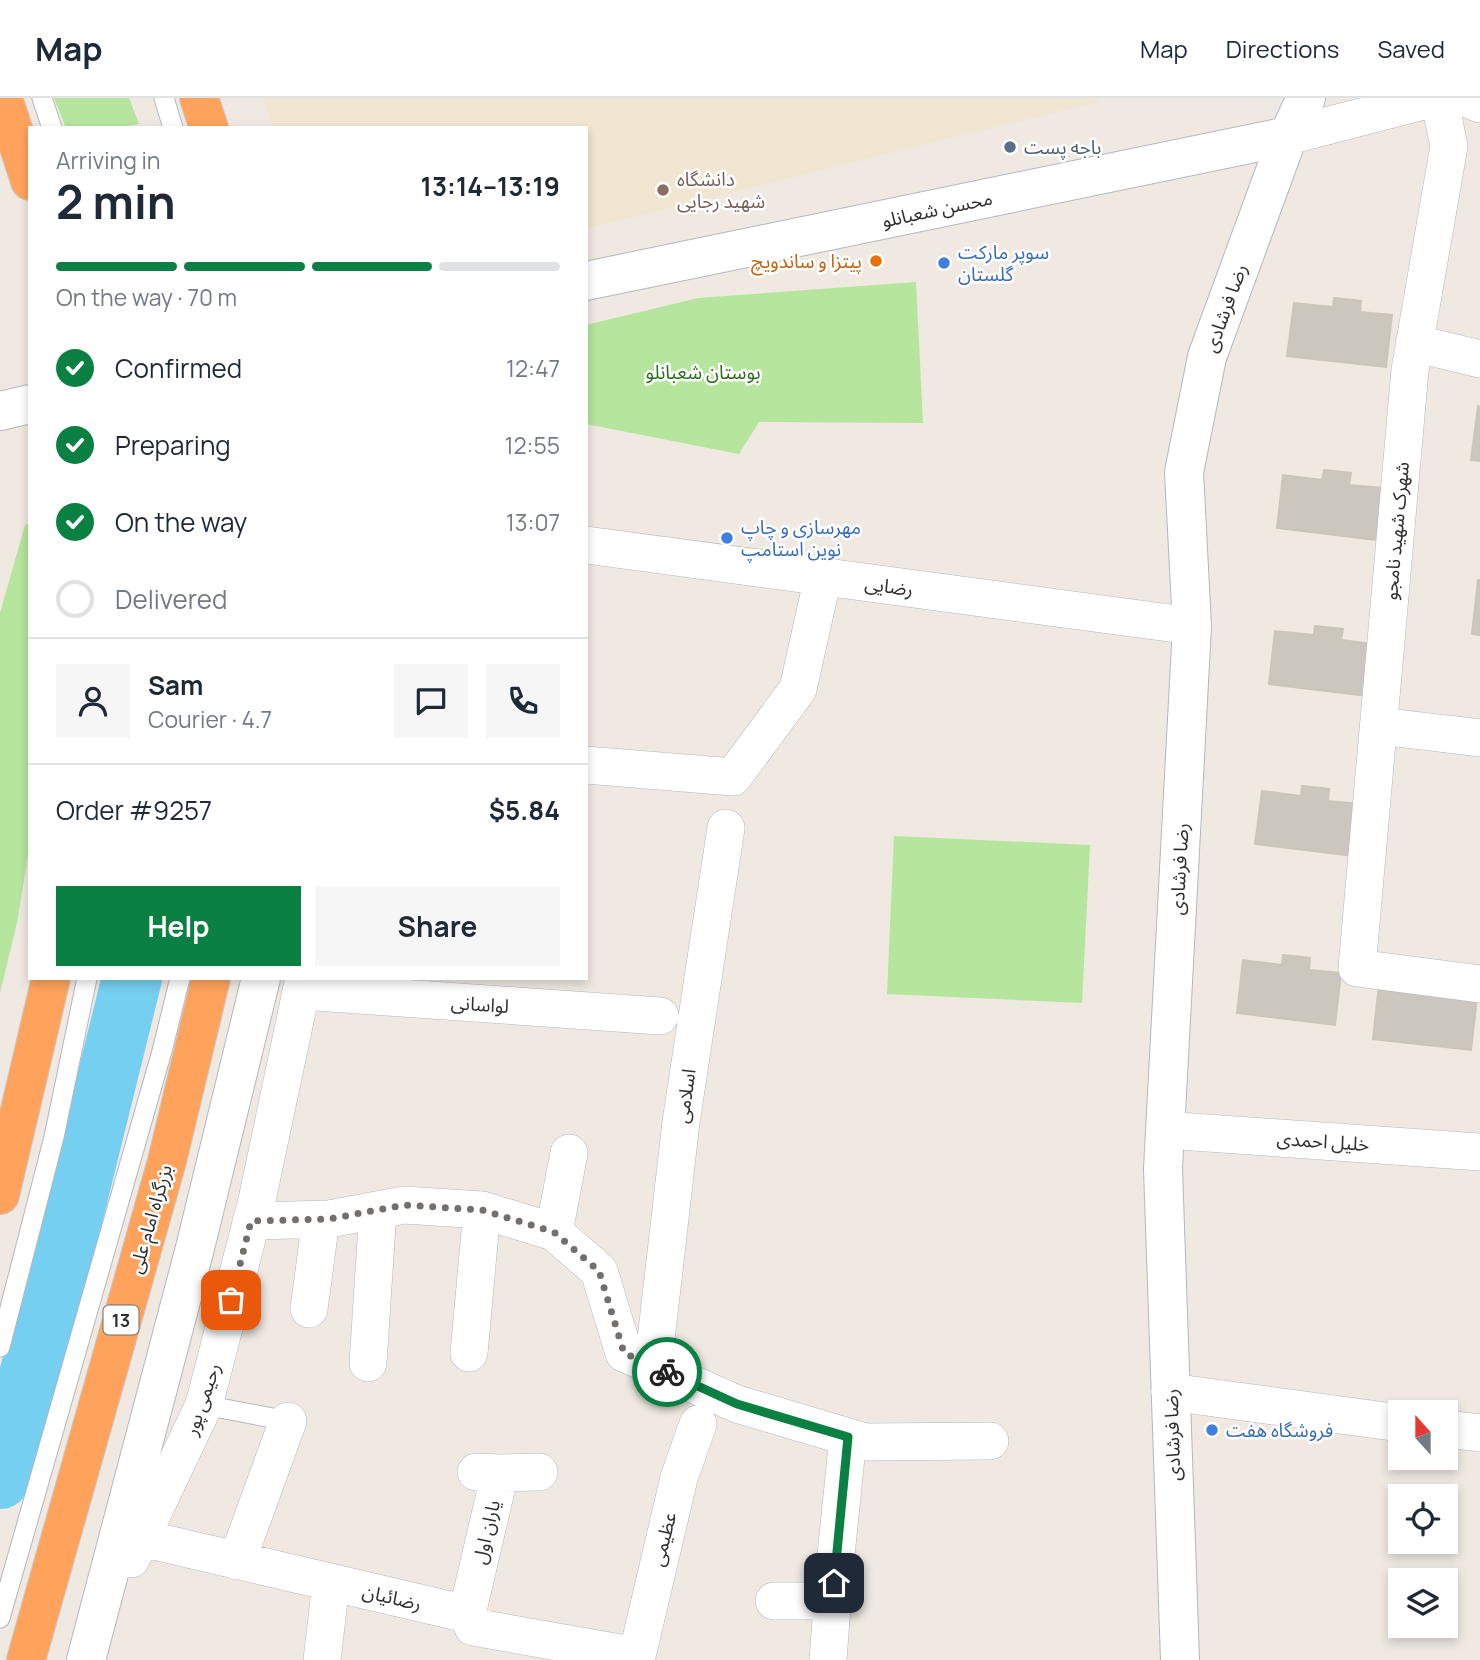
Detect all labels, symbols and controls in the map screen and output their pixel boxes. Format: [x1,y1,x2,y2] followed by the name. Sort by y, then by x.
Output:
[35,26,103,71] text: Map
[1140,32,1188,65] text: Map
[1226,32,1339,65] text: Directions
[1377,32,1445,65] text: Saved
[1024,134,1101,160] place label: باجه پست
[1002,139,1018,155] marker: باجه پست
[56,144,161,176] text: Arriving in
[677,166,765,214] place label: دانشگاه شهید رجایی
[421,168,560,204] text: 13:14–13:19
[56,170,176,233] text: 2 min
[655,182,671,198] marker: دانشگاه شهید رجایی
[879,185,995,233] street label: محسن شعبانلو
[958,239,1049,287] place label: سوپر مارکت گلستان
[751,248,862,276] place label: پیتزا و ساندویچ
[868,253,884,269] marker: پیتزا و ساندویچ
[936,255,952,271] marker: سوپر مارکت گلستان
[1197,260,1253,356] street label: رضا فرشادی
[56,281,237,313] text: On the way · 70 m
[56,349,94,387] icon: check
[115,350,242,386] text: Confirmed
[506,352,560,384] text: 12:47
[645,359,761,385] park label: بوستان شعبانلو
[56,426,94,464] icon: check
[115,427,231,463] text: Preparing
[504,429,560,461] text: 12:55
[1377,461,1415,601] street label: شهرک شهید نامجو
[56,503,94,541] icon: check
[115,504,247,540] text: On the way
[506,506,560,538] text: 13:07
[741,514,861,563] place label: مهرسازی و چاپ نوین استامپ
[719,530,735,546] marker: مهرسازی و چاپ نوین استامپ
[863,570,915,602] street label: رضایی
[115,581,227,617] text: Delivered
[56,664,130,738] button: person
[394,664,468,738] button: chat
[486,664,560,738] button: phone
[148,667,203,703] text: Sam
[148,703,272,735] text: Courier · 4.7
[56,792,212,828] text: Order #9257
[489,792,560,828] text: $5.84
[1164,822,1194,916] street label: رضا فرشادی
[56,886,301,966] button: Help
[315,886,560,966] button: Share
[450,989,510,1019] street label: لواسانی
[668,1067,702,1125] street label: اسلامی
[1276,1125,1370,1157] street label: خلیل احمدی
[122,1162,180,1277] street label: بزرگراه امام علی
[201,1270,261,1330] pin
[212,1281,250,1319] icon: bag
[104,1306,138,1335] road number: 13
[632,1337,702,1407] courier
[648,1353,686,1391] icon: bike
[177,1359,227,1440] street label: رحیمی پور
[1157,1388,1187,1482] street label: رضا فرشادی
[1388,1400,1458,1470] north arrow
[1388,1400,1458,1638] map controls
[1226,1417,1333,1443] place label: فروشگاه هفت
[1204,1422,1220,1438] marker: فروشگاه هفت
[1388,1484,1458,1554] button: locate
[466,1497,506,1567] street label: یاران اول
[644,1509,682,1569] street label: عظیمی
[804,1553,864,1613] pin
[815,1564,853,1602] icon: home
[1388,1568,1458,1638] button: layers
[360,1578,424,1616] street label: رضائیان

